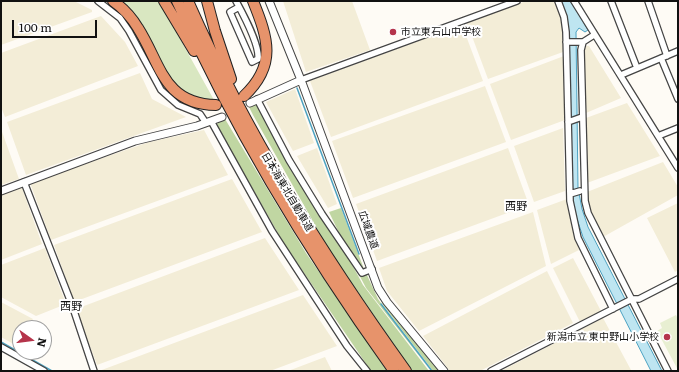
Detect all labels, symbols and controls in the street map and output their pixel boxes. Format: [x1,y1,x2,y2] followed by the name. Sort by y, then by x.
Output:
[14,12,99,38] scale bar
[19,18,52,36] text: 100 m
[401,26,481,38] place label: 市立東石山中学校
[388,27,398,37] marker: 市立東石山中学校
[259,150,315,234] street label: 日本海東北自動車道
[505,200,527,214] district label: 西野
[356,209,380,251] street label: 広域農道
[60,300,82,314] district label: 西野
[12,320,52,360] north arrow
[547,331,659,343] place label: 新潟市立 東中野山小学校
[662,332,672,342] marker: 新潟市立 東中野山小学校
[34,336,52,349] text: N

